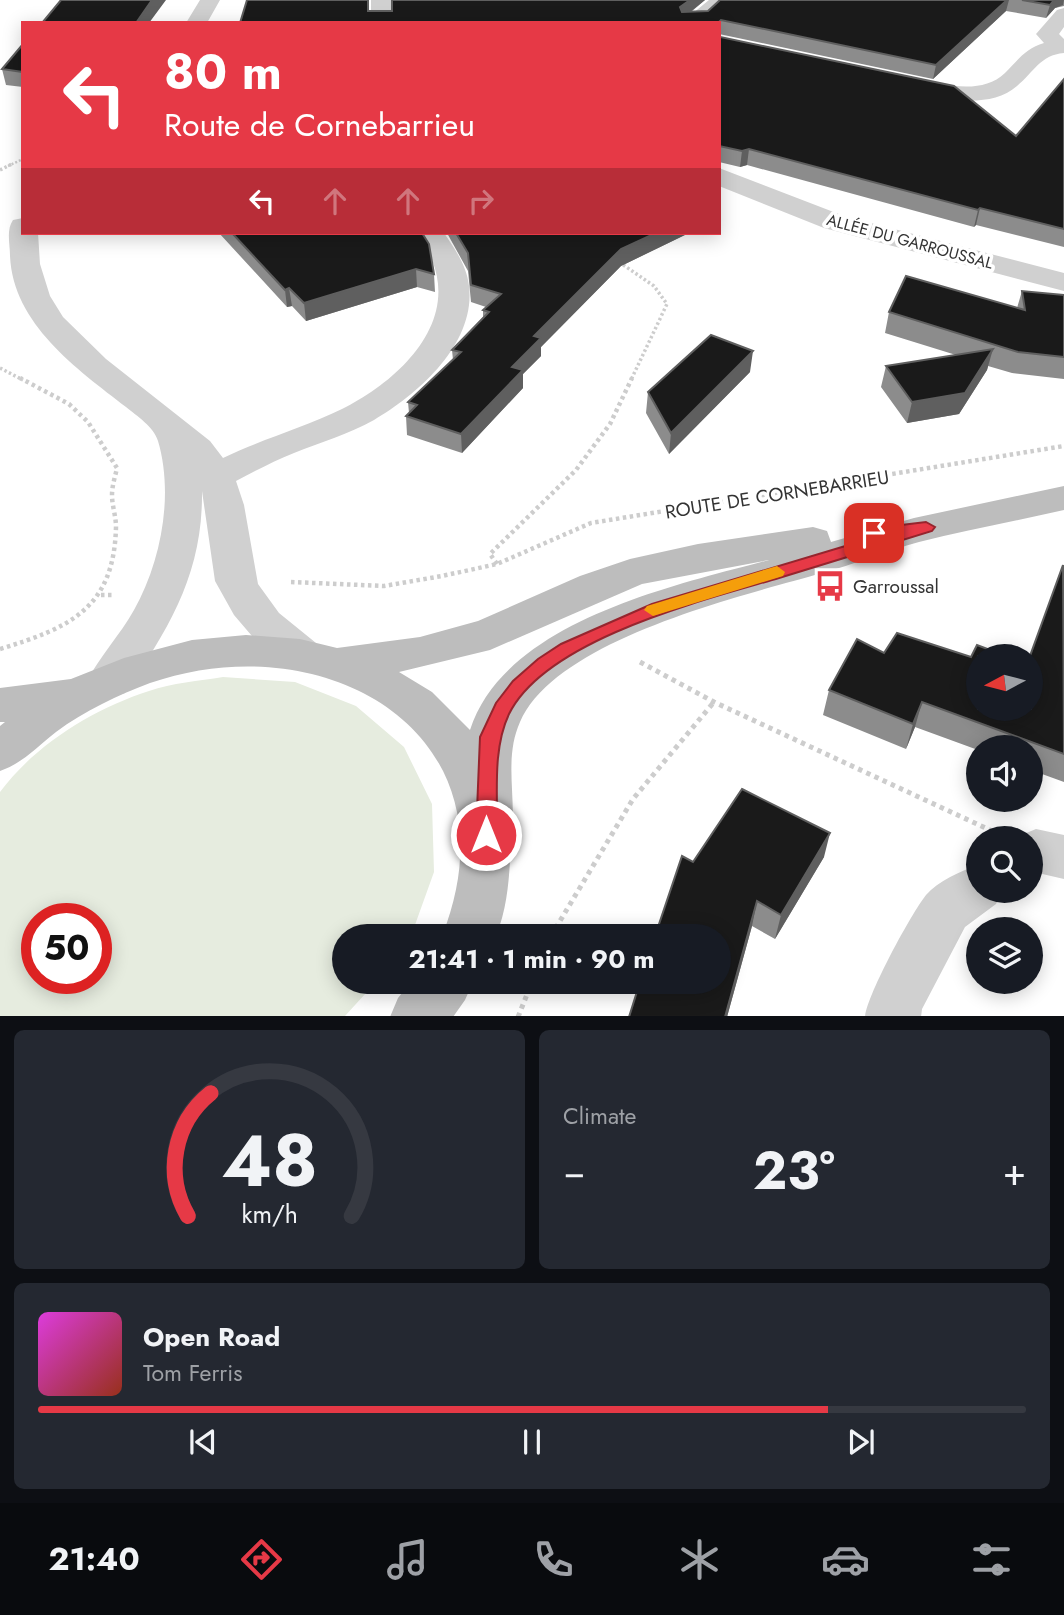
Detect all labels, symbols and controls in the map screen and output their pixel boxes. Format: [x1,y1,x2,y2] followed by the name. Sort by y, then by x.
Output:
[164,37,282,107] text: 80 m
[49,49,140,140] icon: left
[164,102,475,148] text: Route de Cornebarrieu
[243,182,281,220] icon: left
[316,182,354,220] icon: ahead
[389,182,427,220] icon: ahead
[462,182,500,220] icon: right
[824,208,996,275] street label: ALLÉE DU GARROUSSAL
[663,463,891,526] street label: ROUTE DE CORNEBARRIEU
[844,503,904,563] pin
[855,514,893,552] icon: arrive
[813,569,847,603] bus stop icon: Garroussal
[853,573,939,600] place label: Garroussal
[966,644,1043,721] north arrow
[966,644,1043,994] map controls
[966,735,1043,812] button: sound
[449,798,523,872] position arrow
[966,826,1043,903] button: search
[21,903,112,994] speed limit sign: 50
[966,917,1043,994] button: layers
[408,940,655,978] text: 21:41 · 1 min · 90 m
[563,1099,636,1133] text: Climate
[221,1108,318,1213] text: 48
[753,1133,835,1209] text: 23°
[563,1144,585,1199] text: −
[1003,1144,1026,1199] text: +
[241,1195,298,1231] text: km/h
[143,1318,280,1356] text: Open Road
[143,1356,242,1390] text: Tom Ferris
[184,1423,222,1461] icon: previous
[513,1423,551,1461] icon: pause
[842,1423,880,1461] icon: next
[237,1535,286,1584] icon: directions
[383,1535,432,1584] icon: music
[529,1535,578,1584] icon: phone
[675,1535,724,1584] icon: climate
[821,1535,870,1584] icon: car
[967,1535,1016,1584] icon: filters
[48,1536,140,1582] text: 21:40

